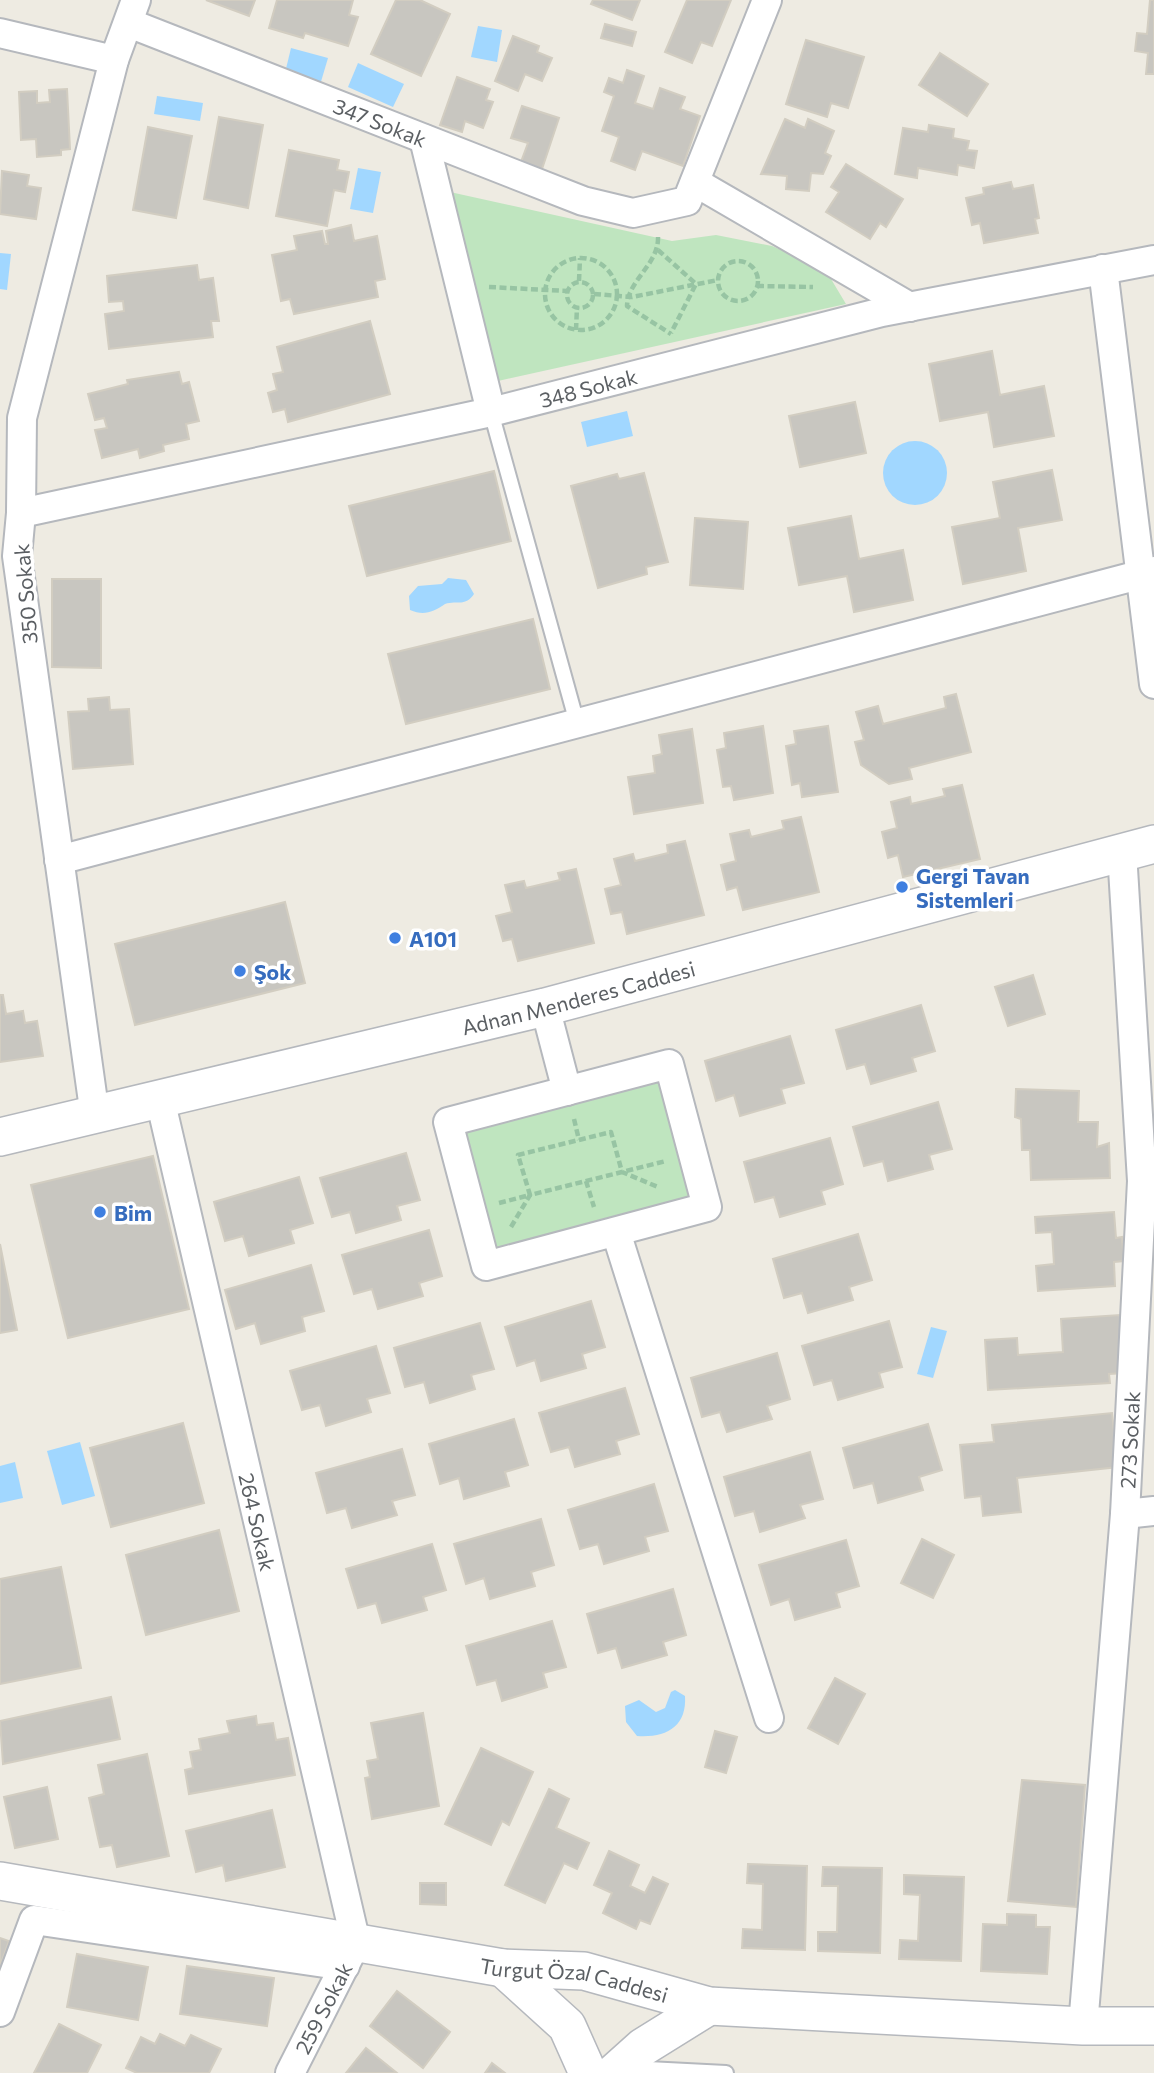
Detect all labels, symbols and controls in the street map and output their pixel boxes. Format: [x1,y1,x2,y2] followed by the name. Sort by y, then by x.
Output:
[330,92,431,151] street label: 347 Sokak
[537,363,640,412] street label: 348 Sokak
[8,543,42,645] street label: 350 Sokak
[916,863,1030,912] place label: Gergi Tavan Sistemleri
[894,879,910,895] marker: Gergi Tavan Sistemleri
[409,926,457,951] place label: A101
[387,930,403,946] marker: A101
[459,955,698,1039] street label: Adnan Menderes Caddesi
[254,959,291,984] place label: Şok
[232,963,248,979] marker: Şok
[114,1200,152,1225] place label: Bim
[92,1204,108,1220] marker: Bim
[1114,1391,1144,1489] street label: 273 Sokak
[235,1470,282,1573] street label: 264 Sokak
[478,1952,671,2007] street label: Turgut Özal Caddesi
[289,1958,357,2058] street label: 259 Sokak

